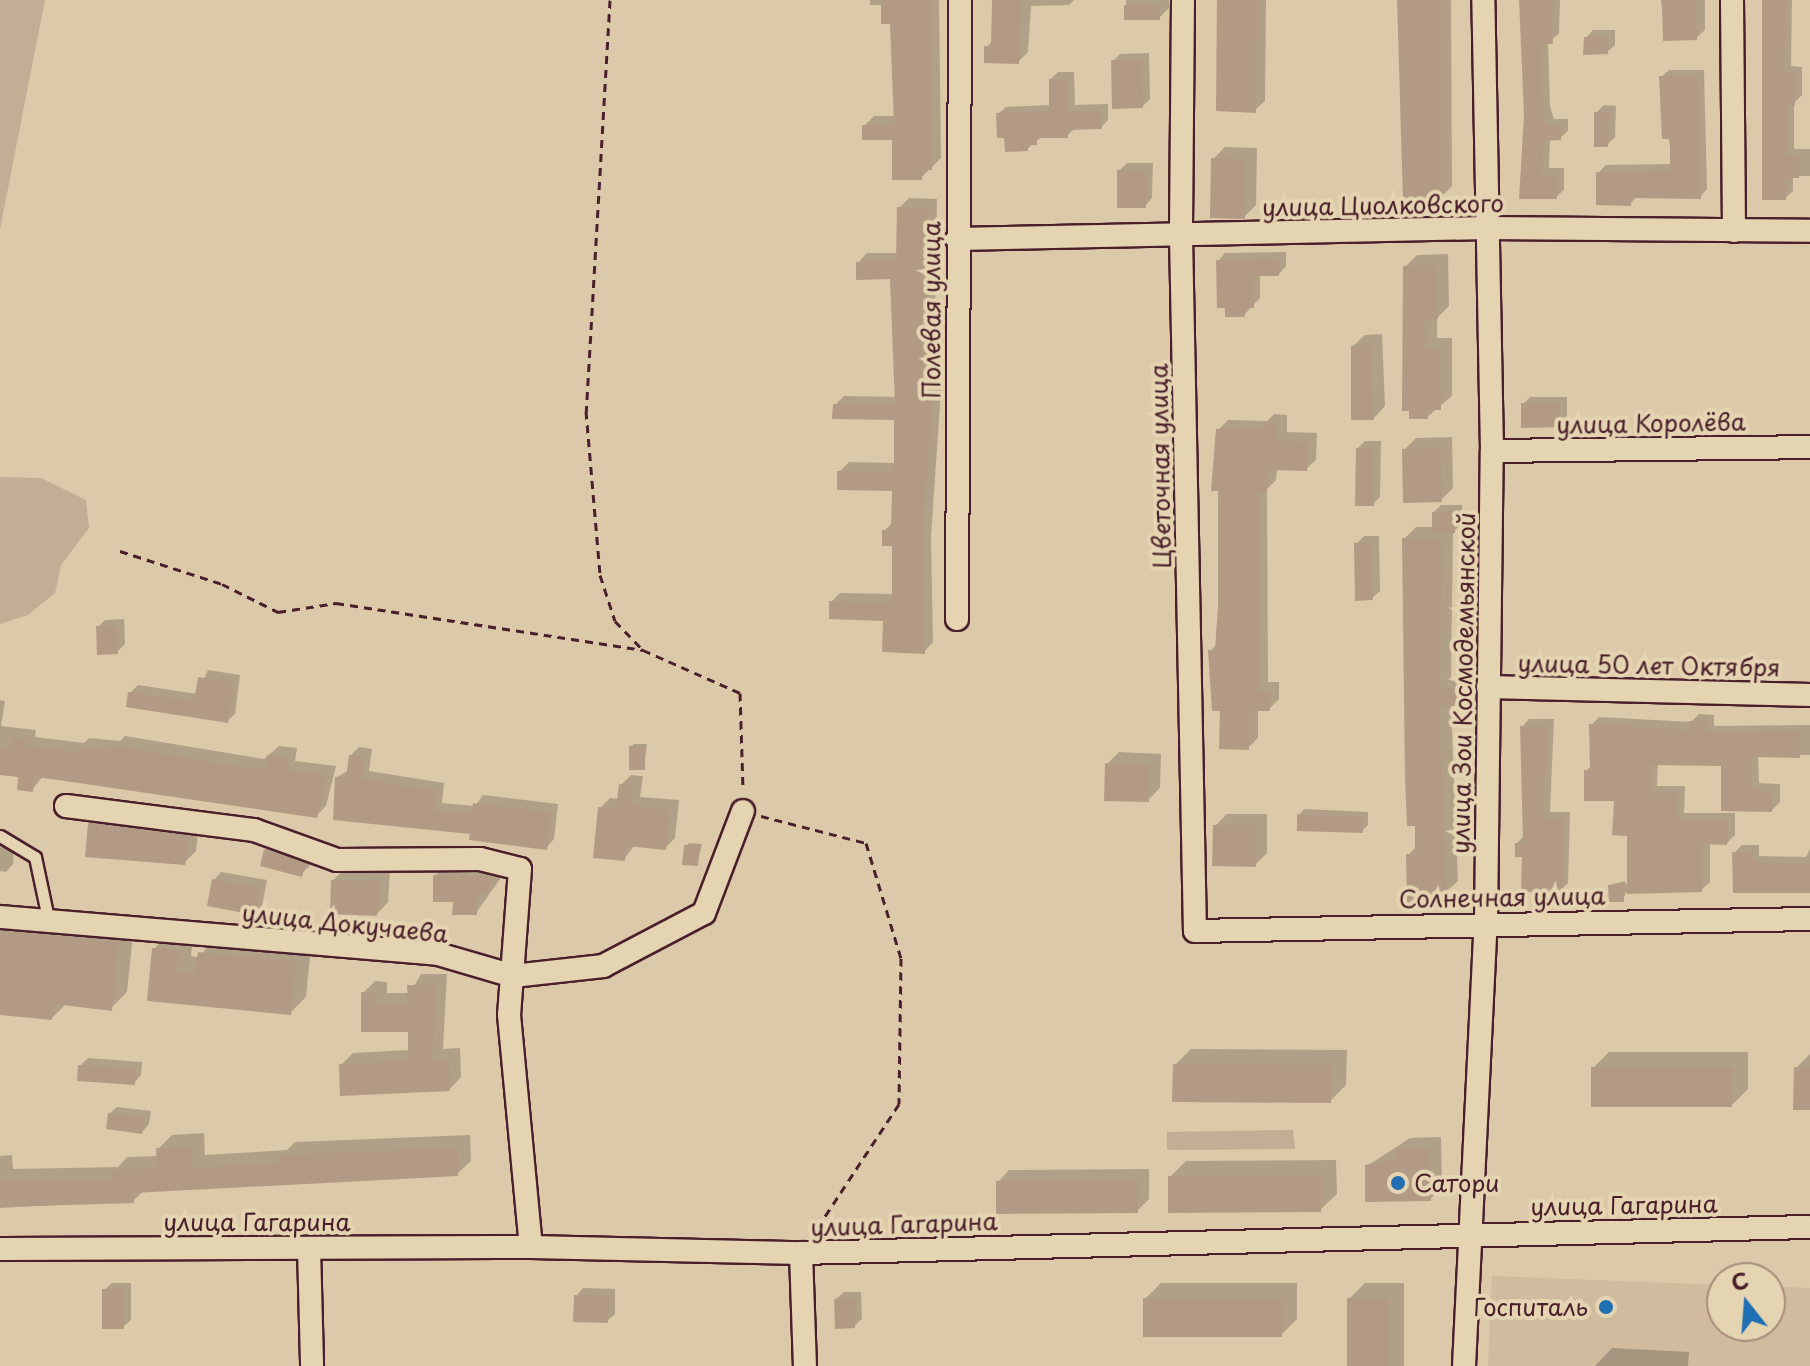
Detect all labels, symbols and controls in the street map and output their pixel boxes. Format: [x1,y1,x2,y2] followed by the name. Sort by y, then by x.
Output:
[1261,188,1505,222] street label: улица Циолковского
[917,221,945,399] street label: Полевая улица
[1144,363,1176,569] street label: Цветочная улица
[1555,407,1747,439] street label: улица Королёва
[1446,510,1480,856] street label: улица Зои Космодемьянской
[1516,648,1782,682] street label: улица 50 лет Октября
[1398,881,1606,913] street label: Солнечная улица
[240,898,450,948] street label: улица Докучаева
[1414,1169,1500,1197] place label: Сатори
[1389,1174,1407,1192] marker: Сатори
[1530,1189,1718,1221] street label: улица Гагарина
[810,1206,998,1242] street label: улица Гагарина
[163,1208,351,1236] street label: улица Гагарина
[1706,1262,1786,1342] north arrow
[1727,1262,1752,1299] text: С
[1473,1293,1588,1321] place label: Госпиталь
[1595,1296,1617,1318] marker: Госпиталь

